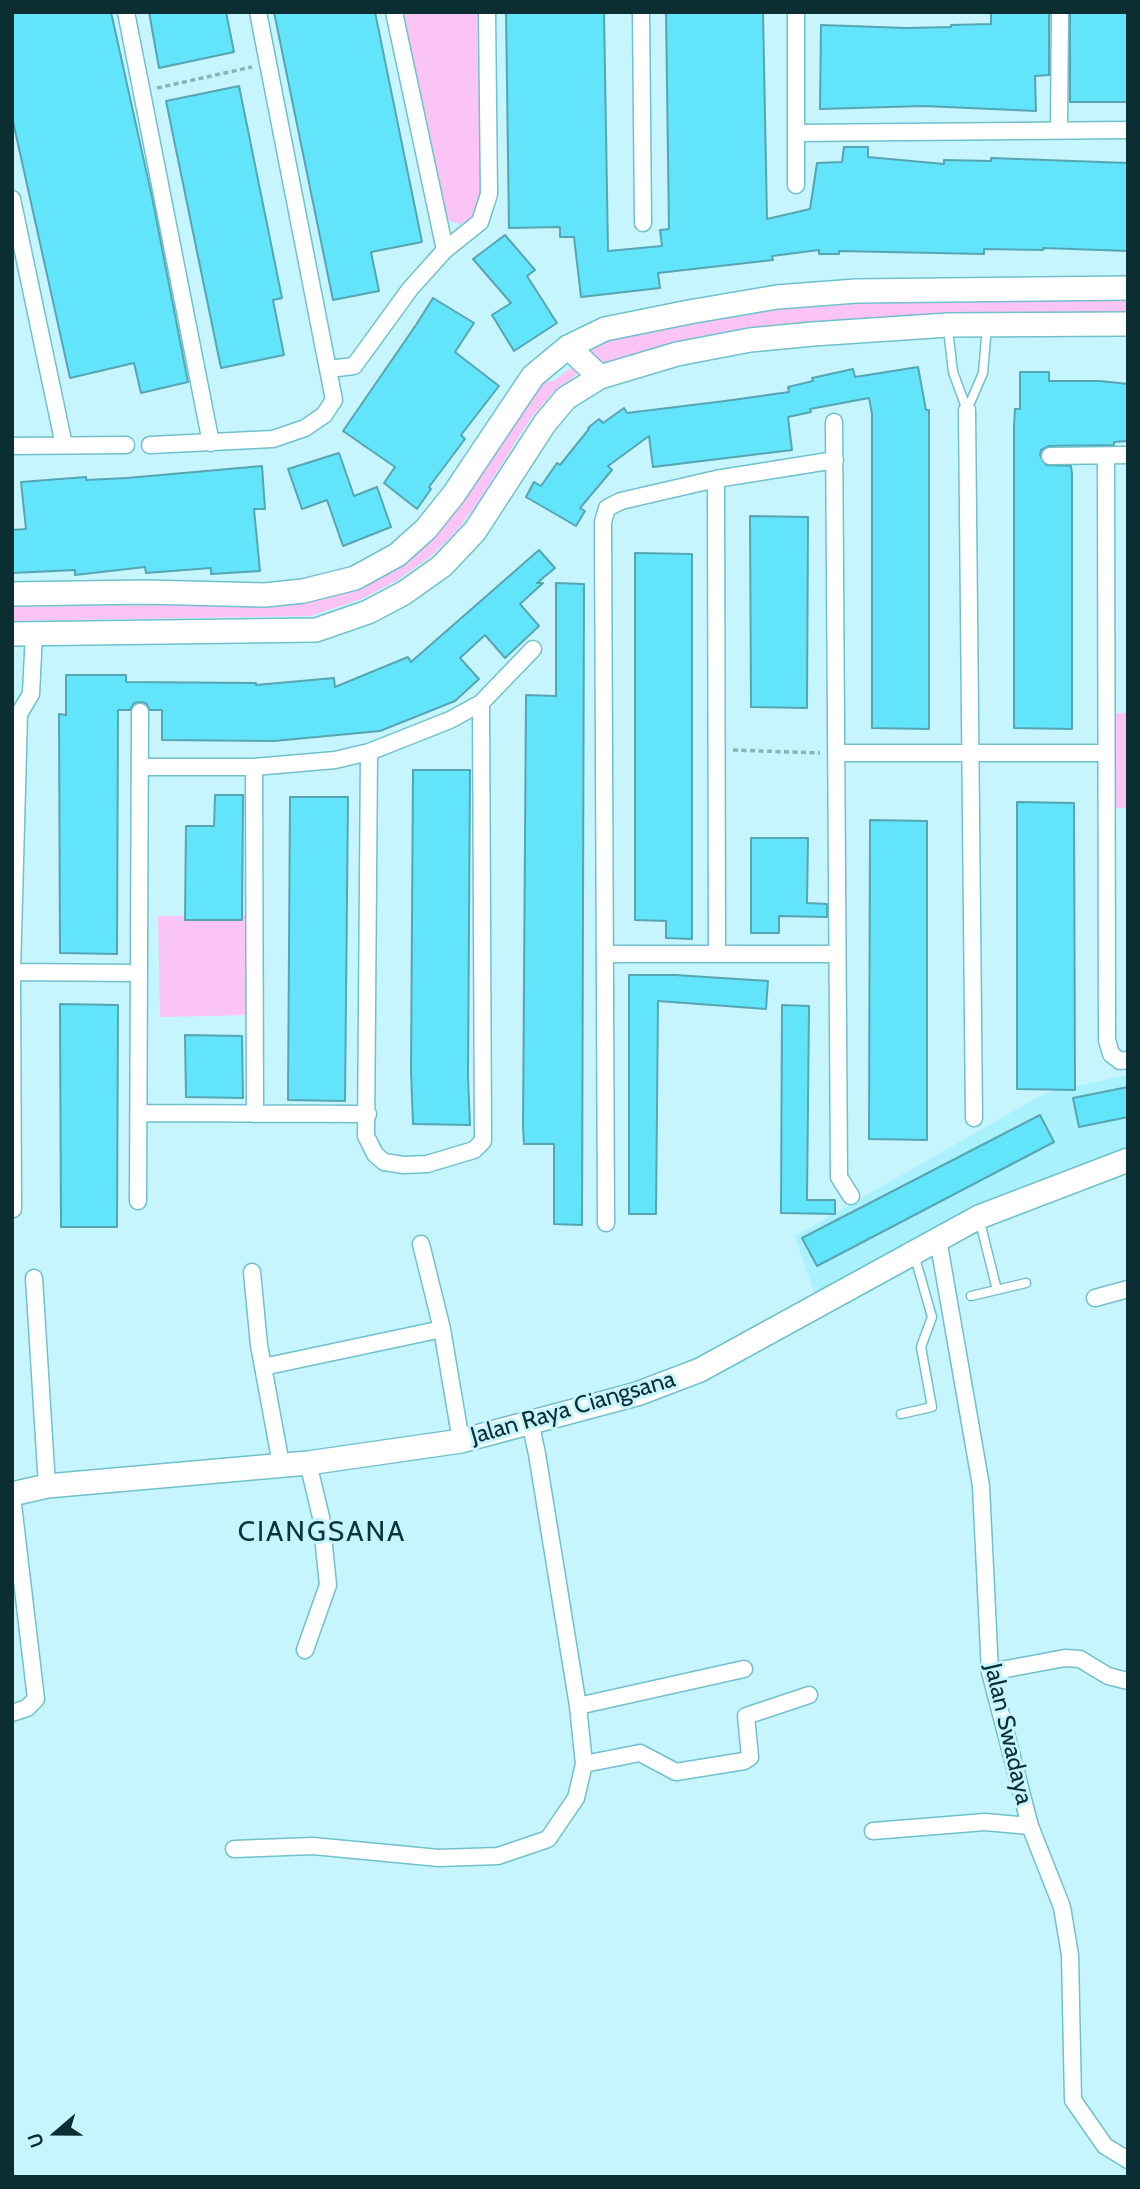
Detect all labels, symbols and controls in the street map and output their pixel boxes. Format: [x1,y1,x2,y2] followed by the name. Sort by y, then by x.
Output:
[467,1365,679,1451] street label: Jalan Raya Ciangsana
[239,1516,405,1550] district label: CIANGSANA
[978,1661,1038,1807] street label: Jalan Swadaya
[21,2098,91,2168] north arrow
[23,2130,49,2151] text: U

